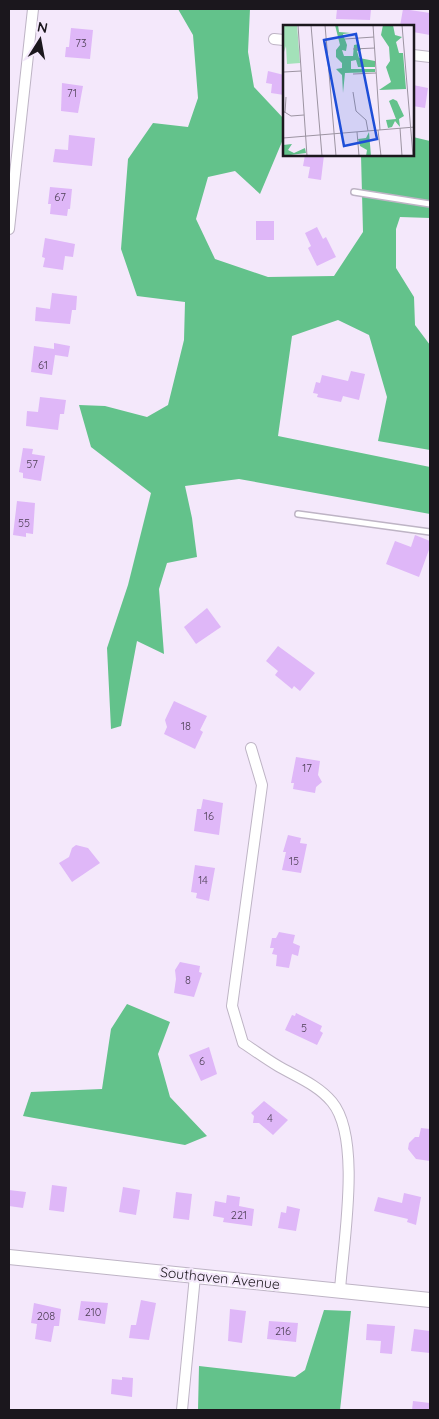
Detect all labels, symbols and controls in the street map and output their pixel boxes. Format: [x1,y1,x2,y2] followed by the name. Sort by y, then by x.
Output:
[15,15,65,65] north arrow
[36,17,49,37] text: N
[283,25,414,156] inset map
[75,36,87,50] house number: 73
[67,86,77,100] house number: 71
[54,190,66,204] house number: 67
[38,358,48,372] house number: 61
[26,457,38,471] house number: 57
[18,516,30,530] house number: 55
[181,719,191,733] house number: 18
[302,761,312,775] house number: 17
[204,809,214,823] house number: 16
[289,854,299,868] house number: 15
[198,873,208,887] house number: 14
[185,973,191,987] house number: 8
[301,1021,307,1035] house number: 5
[199,1054,205,1068] house number: 6
[267,1111,273,1125] house number: 4
[231,1208,247,1222] house number: 221
[159,1263,281,1293] street label: Southaven Avenue
[85,1305,101,1319] house number: 210
[37,1309,55,1323] house number: 208
[275,1324,291,1338] house number: 216

